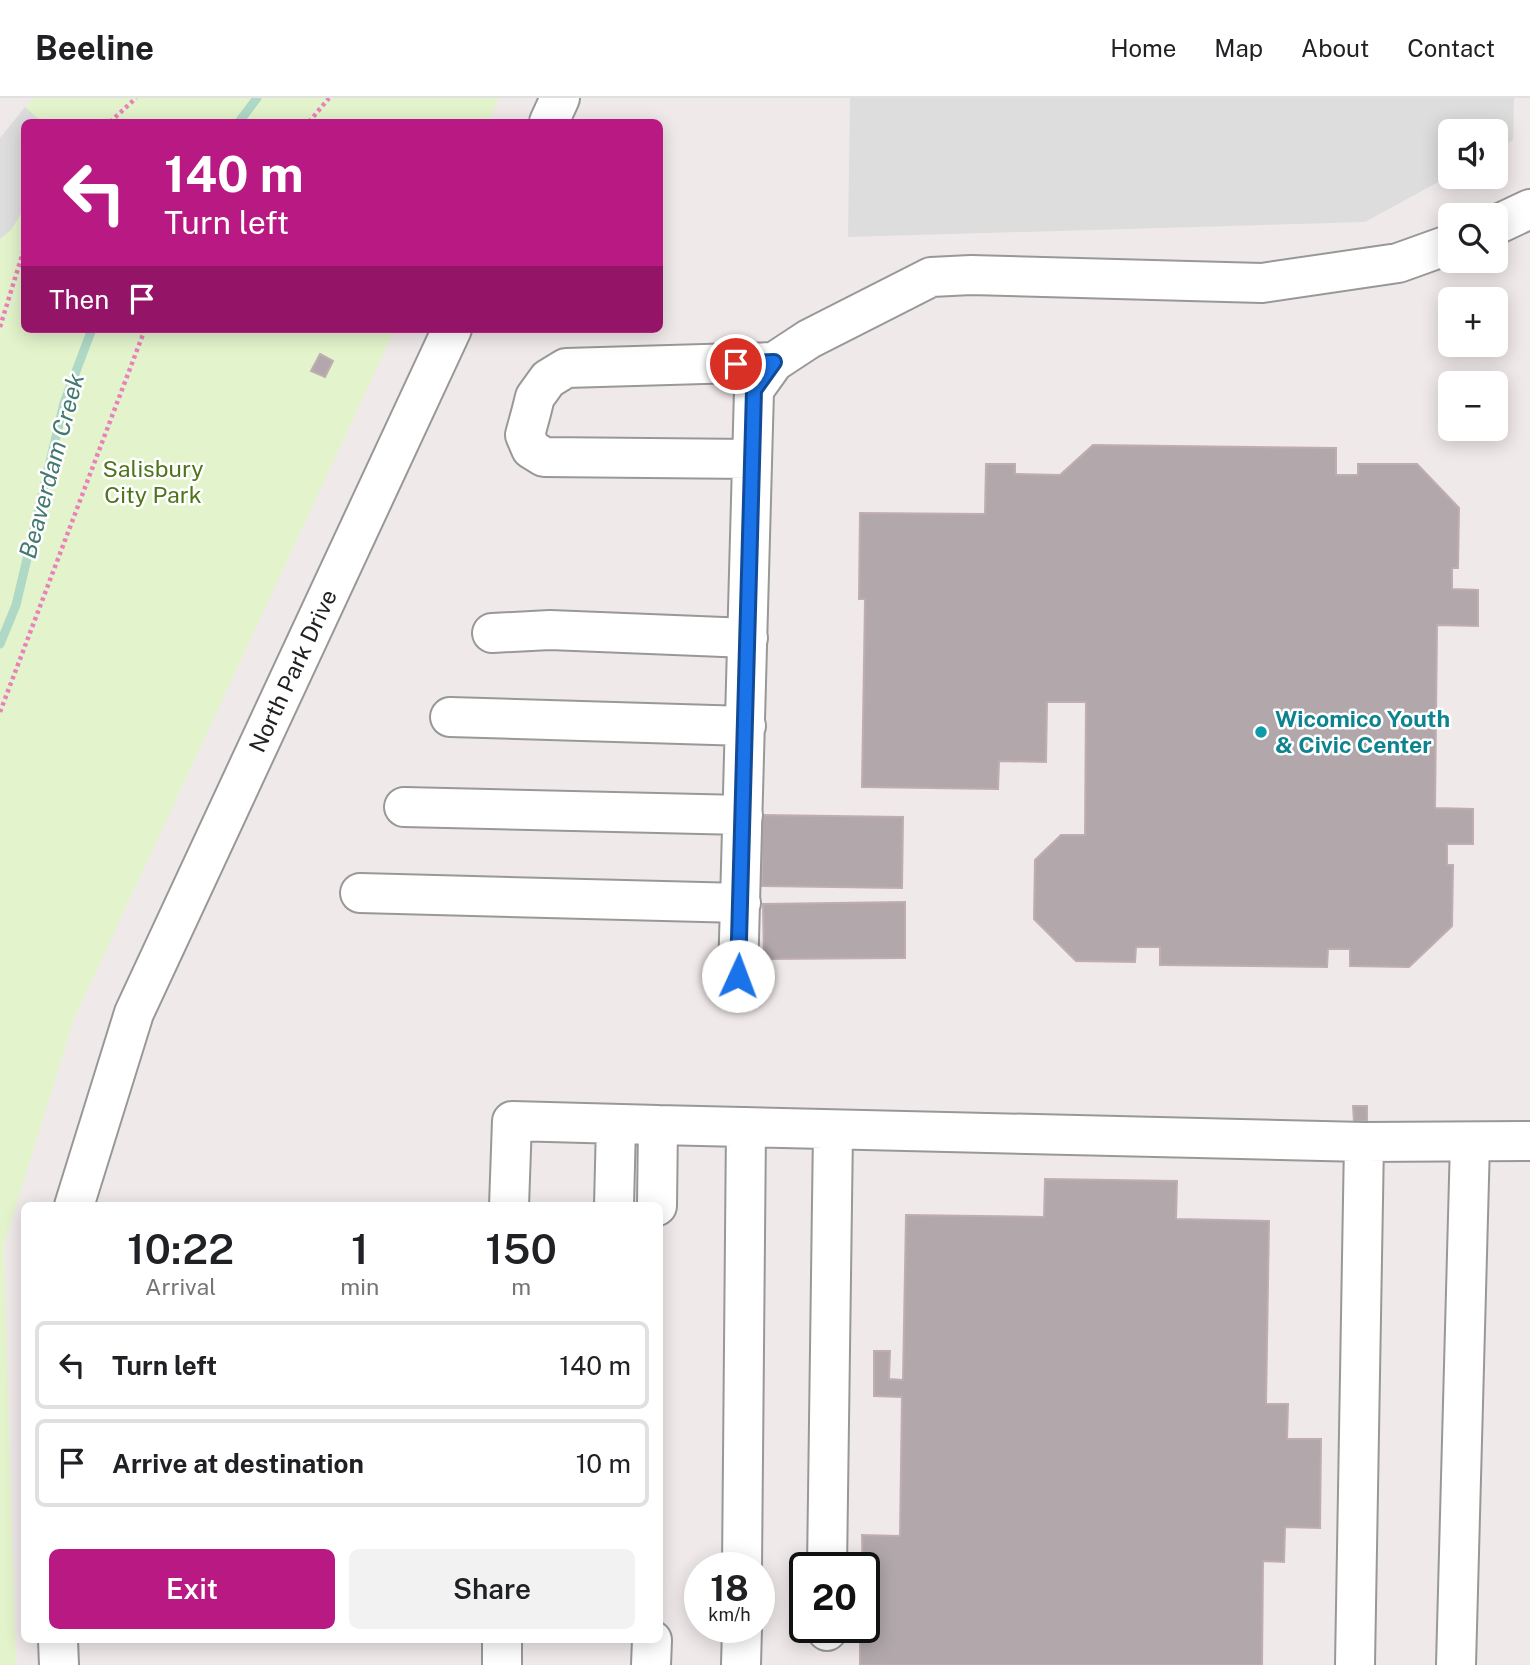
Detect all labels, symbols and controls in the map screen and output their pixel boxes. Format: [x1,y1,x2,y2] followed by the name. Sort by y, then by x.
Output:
[35,29,154,67] text: Beeline
[1110,34,1176,62] text: Home
[1214,34,1263,62] text: Map
[1301,34,1369,62] text: About
[1407,34,1495,62] text: Contact
[1438,119,1508,441] map controls
[1438,119,1508,189] button: sound
[164,145,304,203] text: 140 m
[49,147,140,238] icon: left
[1438,203,1508,273] button: search
[164,204,289,241] text: Turn left
[123,280,161,318] icon: arrive
[49,284,109,315] text: Then
[1438,287,1508,357] button: +
[706,334,766,394] pin
[717,345,755,383] icon: arrive
[13,370,89,561] water label: Beaverdam Creek
[1438,371,1508,441] button: −
[102,455,204,508] park label: Salisbury City Park
[243,585,342,756] street label: North Park Drive
[1275,705,1450,758] place label: Wicomico Youth & Civic Center
[1253,724,1269,740] marker: Wicomico Youth & Civic Center
[701,939,775,1013] position arrow
[127,1224,234,1273] text: 10:22
[351,1224,369,1273] text: 1
[485,1224,557,1273] text: 150
[145,1273,216,1300] text: Arrival
[340,1273,379,1300] text: min
[511,1273,531,1300] text: m
[53,1346,91,1384] icon: left
[112,1350,217,1381] text: Turn left
[559,1350,631,1381] text: 140 m
[53,1444,91,1482] icon: arrive
[112,1448,364,1479] text: Arrive at destination
[576,1448,631,1479] text: 10 m
[49,1549,335,1629] button: Exit
[349,1549,635,1629] button: Share
[789,1552,880,1643] speed limit sign: 20
[710,1568,749,1609] text: 18
[708,1604,751,1625] text: km/h

